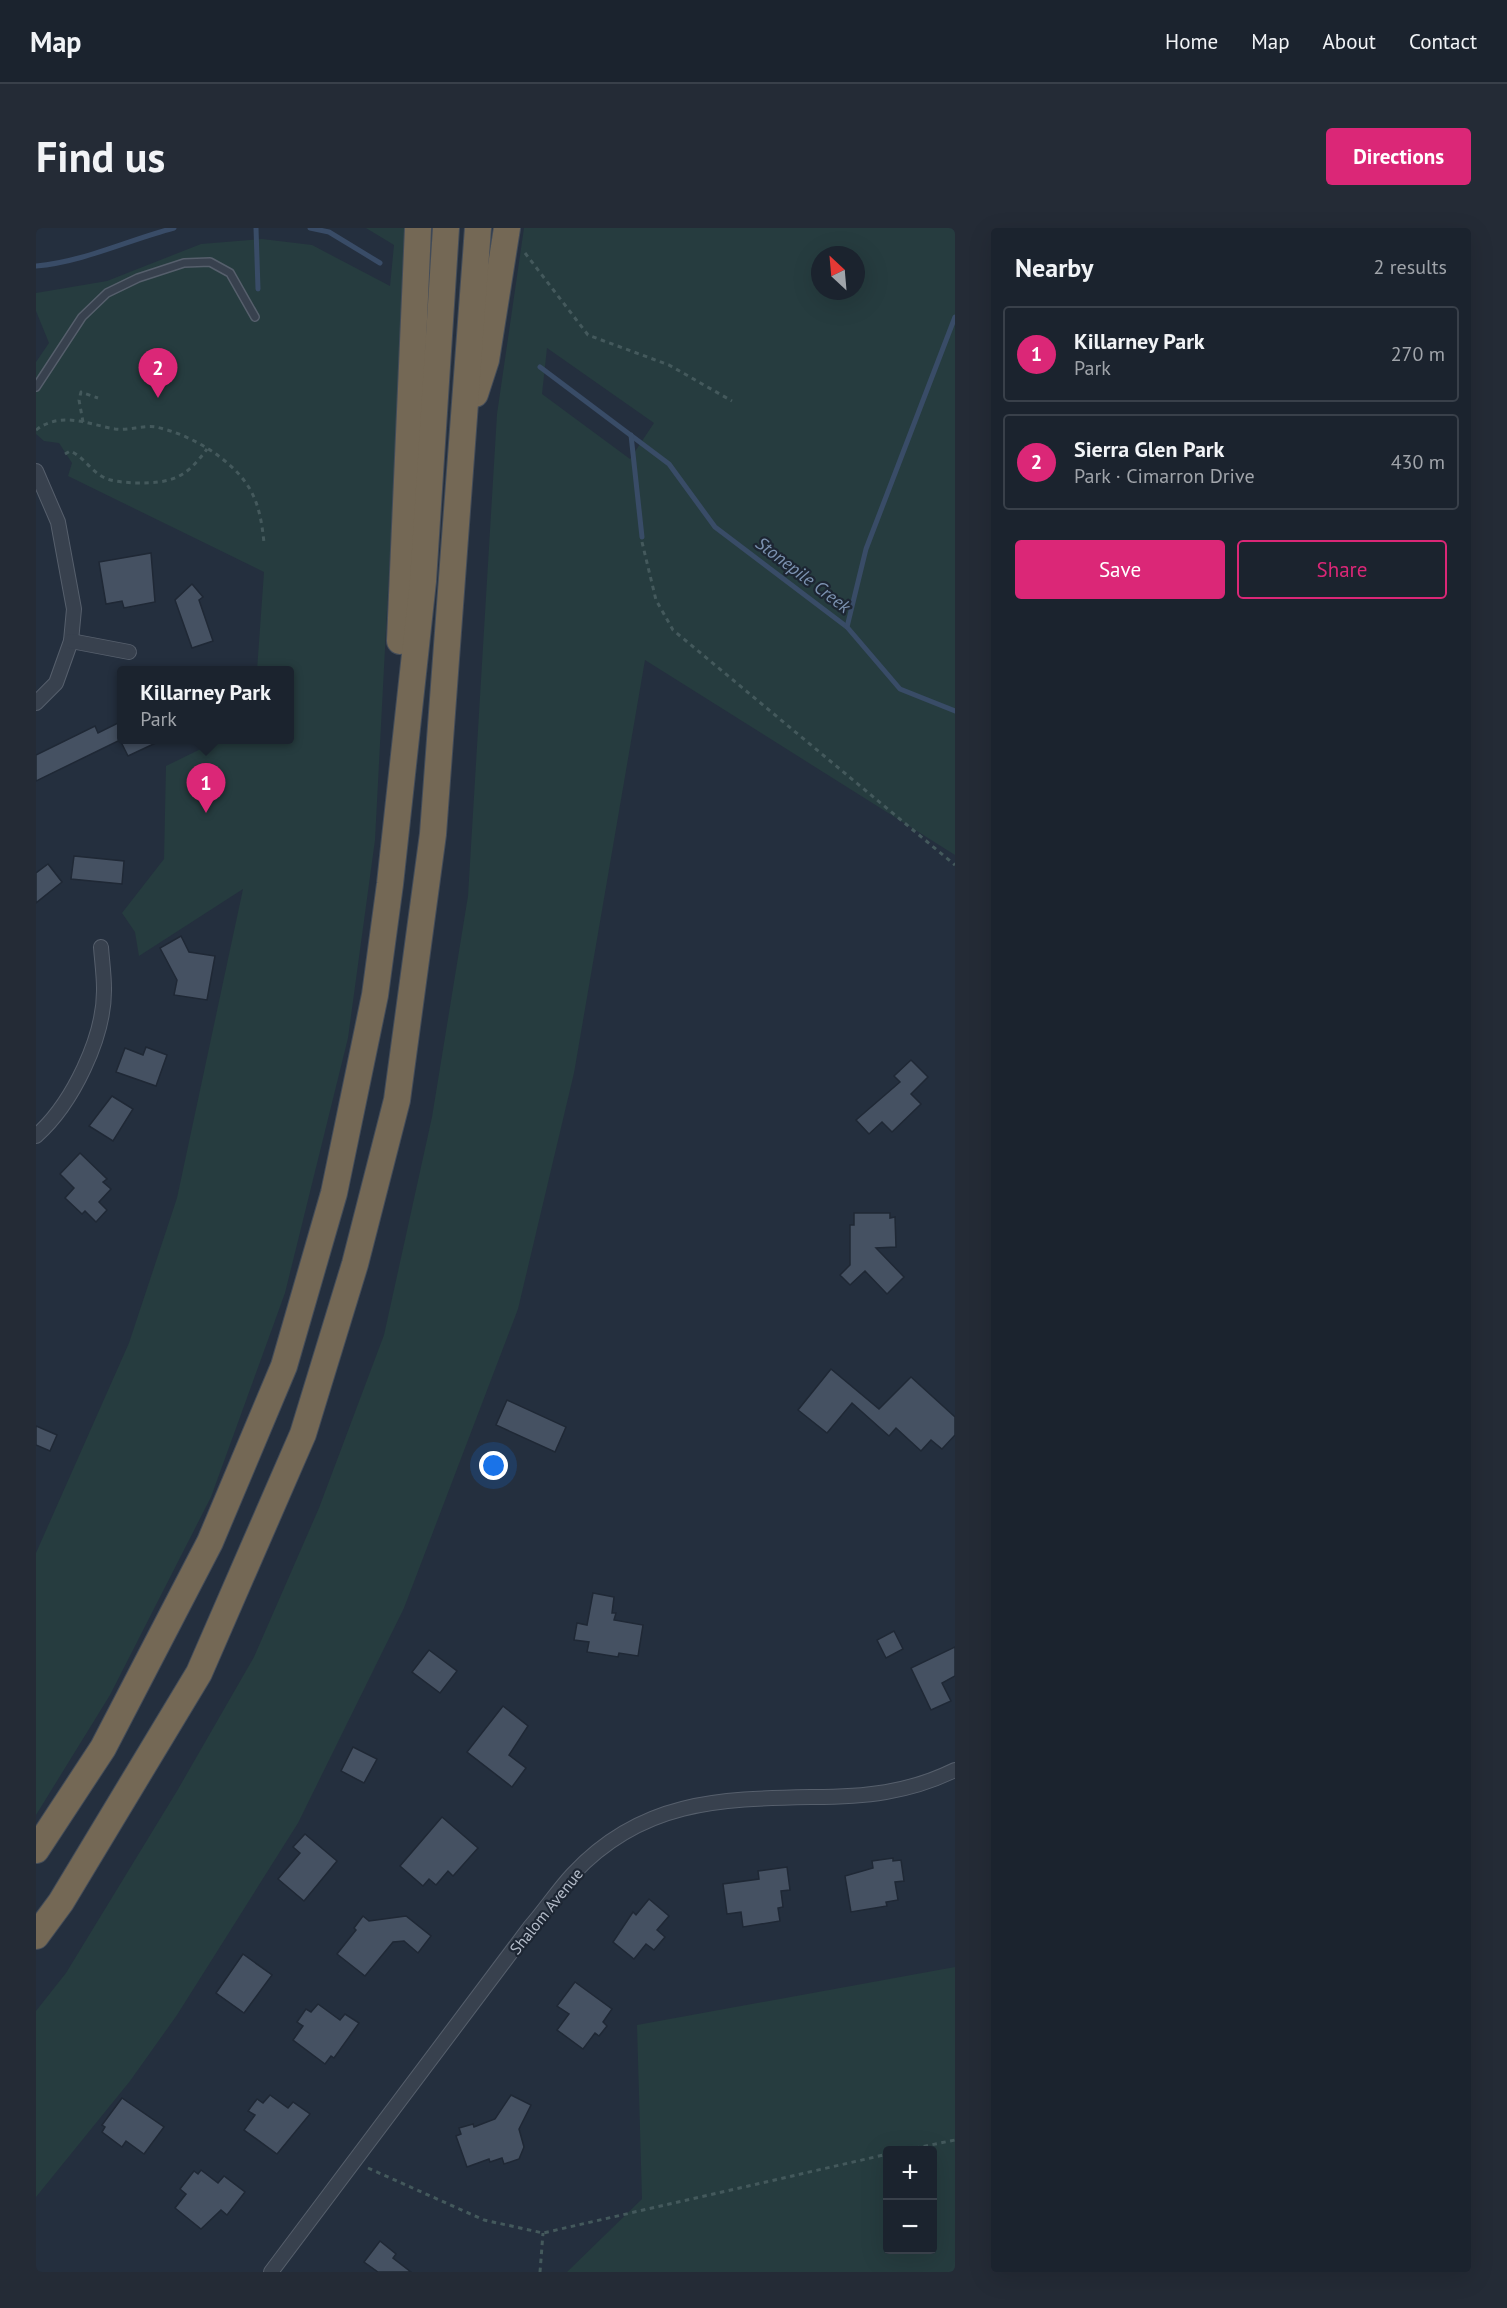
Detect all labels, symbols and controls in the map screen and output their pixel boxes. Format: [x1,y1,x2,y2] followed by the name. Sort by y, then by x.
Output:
[30,23,81,60] text: Map
[1165,28,1218,55] text: Home
[1251,28,1290,55] text: Map
[1323,28,1376,55] text: About
[1409,28,1477,55] text: Contact
[1326,128,1471,185] button: Directions
[36,129,165,184] text: Find us
[811,246,865,300] north arrow
[1015,251,1093,284] text: Nearby
[1374,254,1447,280] text: 2 results
[1074,327,1205,355] text: Killarney Park
[1031,341,1042,367] text: 1
[1391,341,1445,367] text: 270 m
[138,348,178,398] pin: 2
[1074,355,1111,381] text: Park
[1074,435,1224,463] text: Sierra Glen Park
[1031,449,1042,475] text: 2
[1391,449,1445,475] text: 430 m
[1074,463,1255,489] text: Park · Cimarron Drive
[751,531,856,618] water label: Stonepile Creek
[1015,540,1225,599] button: Save
[1237,540,1447,599] button: Share
[117,666,294,744] popup
[140,678,271,706] text: Killarney Park
[140,706,177,732] text: Park
[186,764,226,813] pin: 1
[479,1451,508,1480] your location
[505,1864,587,1958] street label: Shalom Avenue
[883,2146,937,2254] map controls
[883,2146,937,2200] button: +
[883,2200,937,2254] button: −

